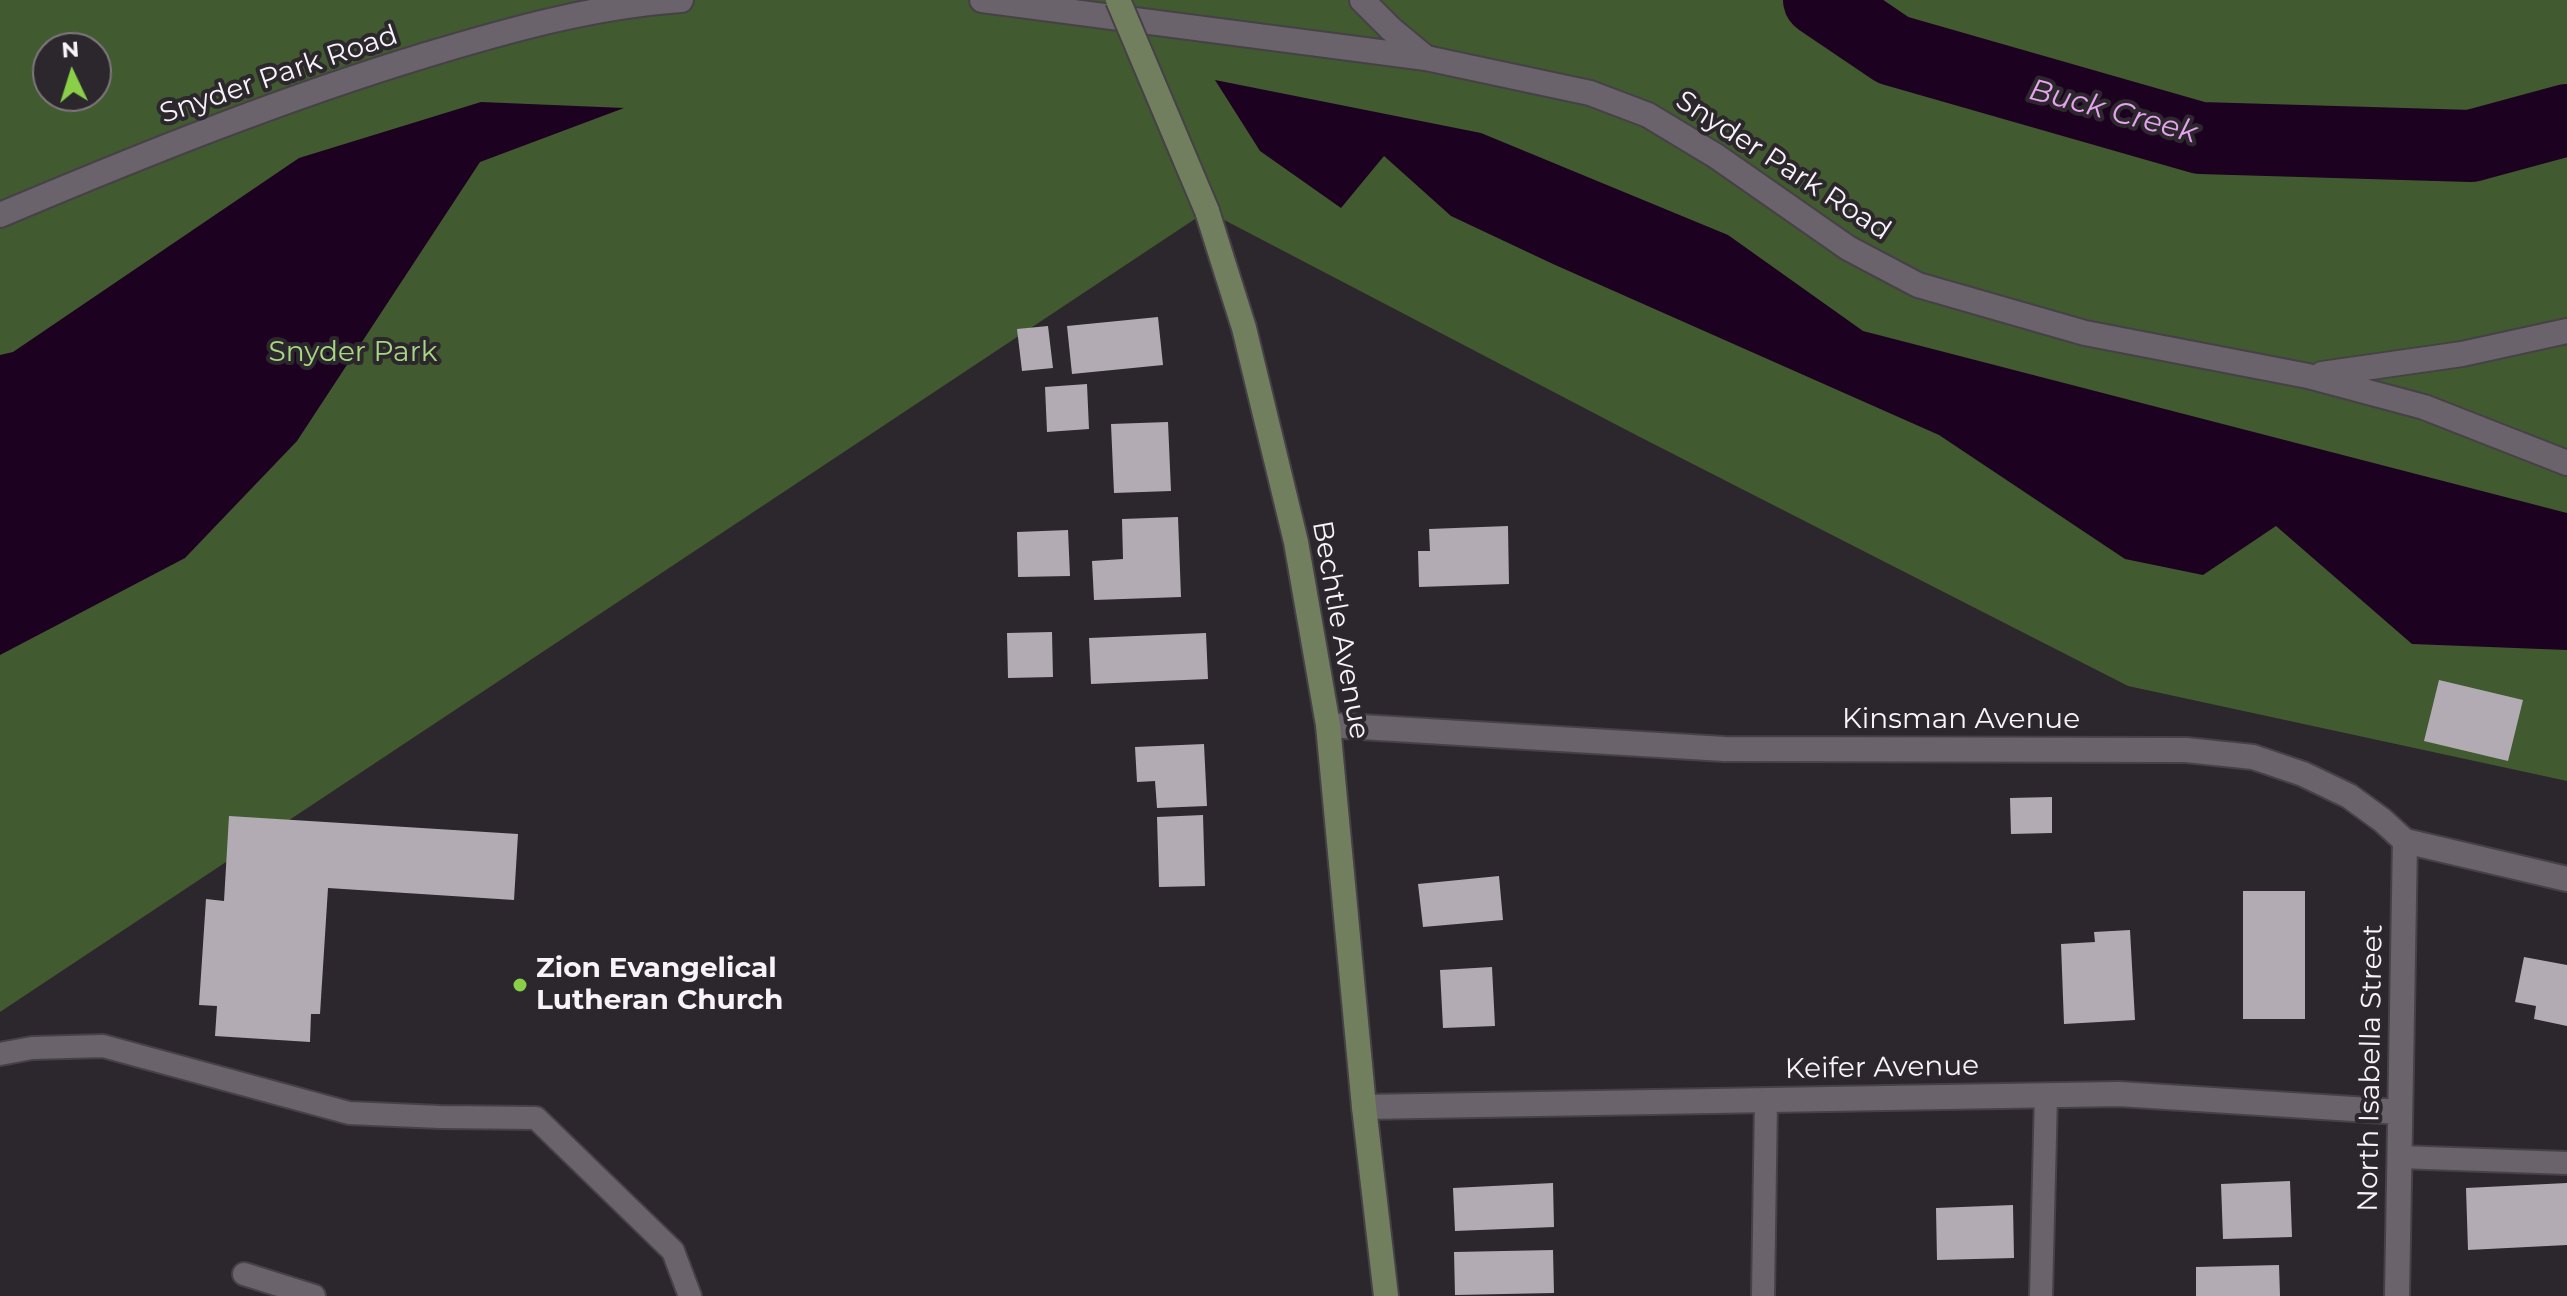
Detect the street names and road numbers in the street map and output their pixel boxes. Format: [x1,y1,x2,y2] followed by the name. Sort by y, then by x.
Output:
[156,19,402,131] street label: Snyder Park Road
[1669,84,1897,248] street label: Snyder Park Road
[1304,518,1376,742] street label: Bechtle Avenue
[1842,703,2080,737] street label: Kinsman Avenue
[2352,924,2390,1212] street label: North Isabella Street
[1785,1050,1979,1086] street label: Keifer Avenue

